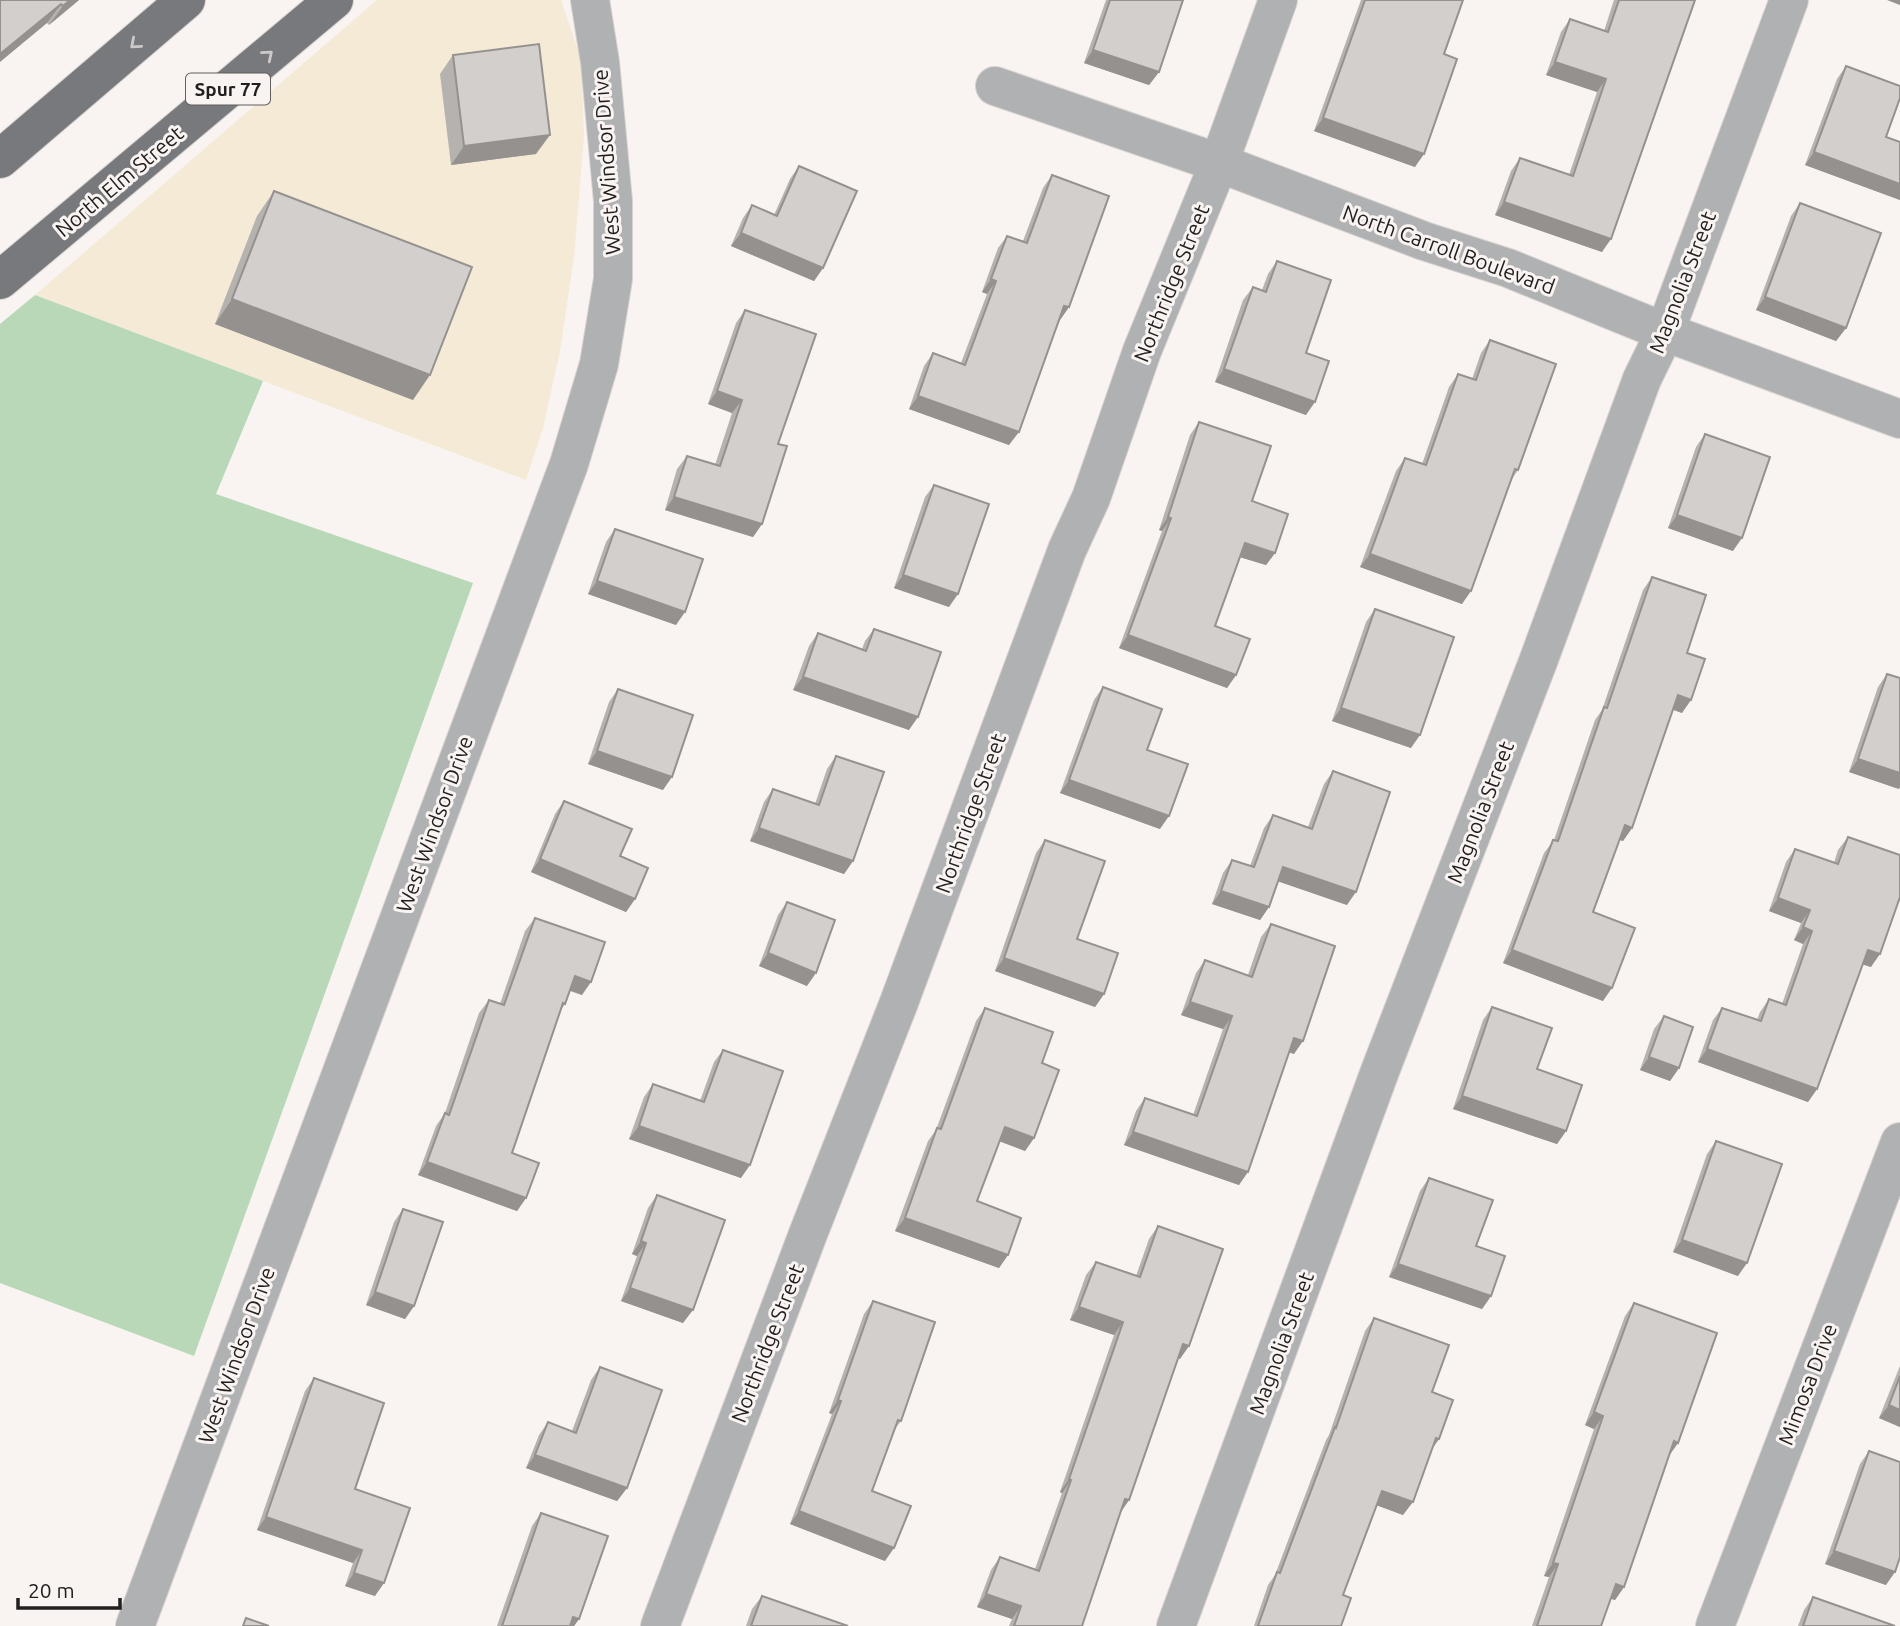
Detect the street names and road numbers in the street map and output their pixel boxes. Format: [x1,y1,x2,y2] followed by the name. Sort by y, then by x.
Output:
[588,68,624,256] street label: West Windsor Drive
[186,74,270,104] road number: Spur 77
[50,121,188,241] street label: North Elm Street
[1340,199,1558,299] street label: North Carroll Boulevard
[1128,201,1214,365] street label: Northridge Street
[1644,208,1720,356] street label: Magnolia Street
[930,730,1010,896] street label: Northridge Street
[391,733,477,915] street label: West Windsor Drive
[1442,738,1518,886] street label: Magnolia Street
[726,1260,808,1426] street label: Northridge Street
[193,1264,279,1446] street label: West Windsor Drive
[1244,1268,1318,1418] street label: Magnolia Street
[1773,1320,1841,1448] street label: Mimosa Drive

